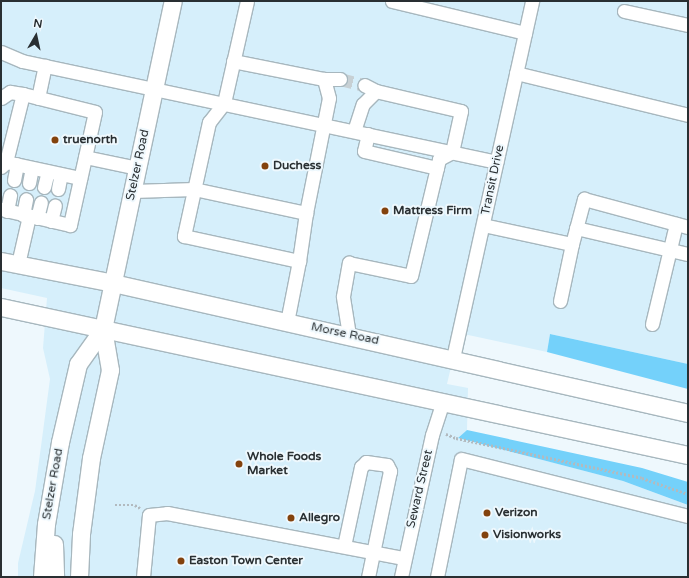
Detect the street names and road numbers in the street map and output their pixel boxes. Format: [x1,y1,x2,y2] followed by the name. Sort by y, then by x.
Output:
[123,128,153,202] street label: Stelzer Road
[479,144,507,216] street label: Transit Drive
[310,320,380,348] street label: Morse Road
[40,447,66,521] street label: Stelzer Road
[404,449,436,529] street label: Seward Street

